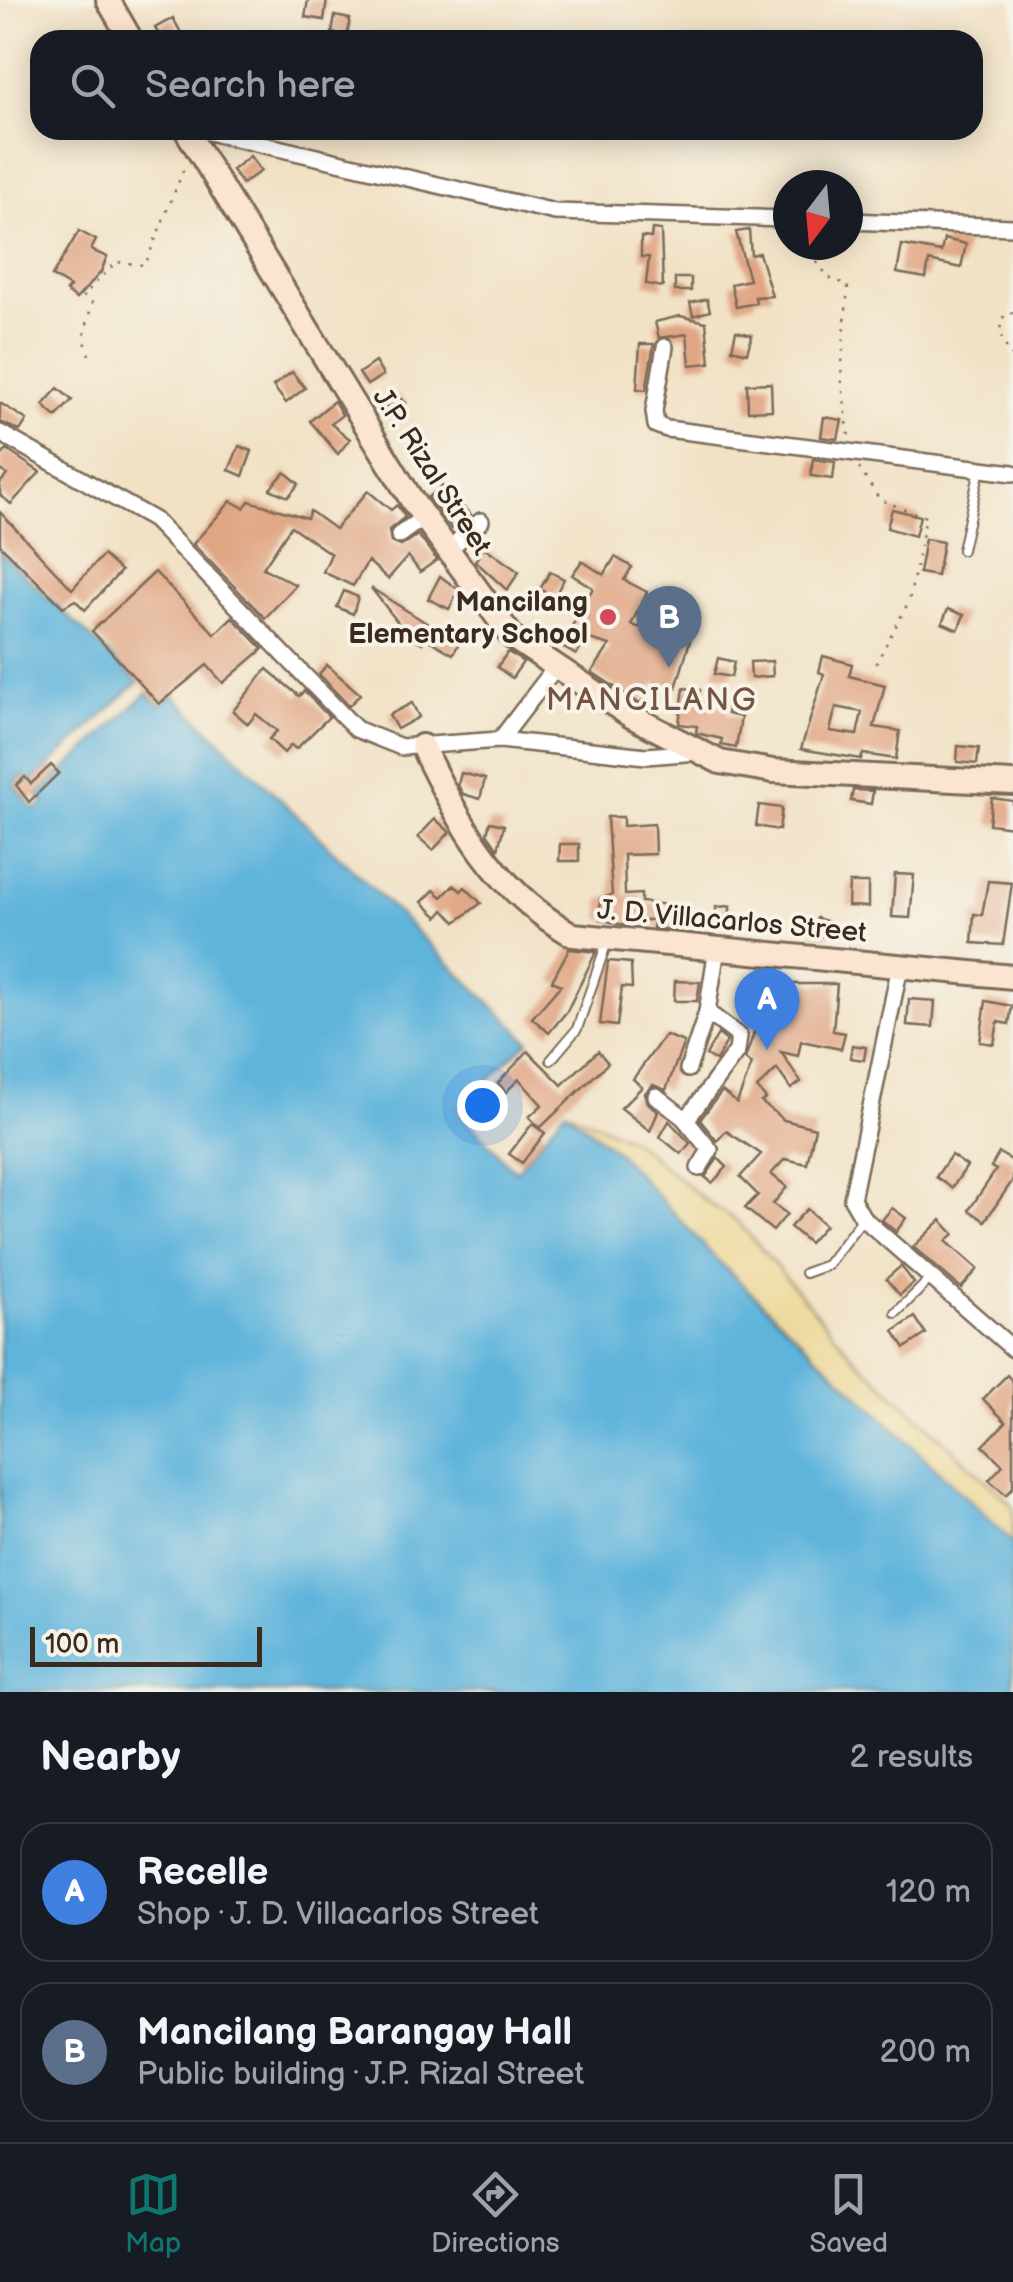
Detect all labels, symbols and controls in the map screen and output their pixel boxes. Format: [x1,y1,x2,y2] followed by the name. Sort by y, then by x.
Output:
[30,30,983,140] search box
[65,58,120,113] icon: search
[145,63,356,108] text: Search here
[773,170,863,260] north arrow
[366,382,498,562] street label: J.P. Rizal Street
[348,586,588,651] place label: Mancilang Elementary School
[636,586,702,668] pin: B
[597,606,619,628] marker: Mancilang Elementary School
[546,681,758,720] district label: MANCILANG
[596,893,868,950] street label: J. D. Villacarlos Street
[734,968,800,1050] pin: A
[457,1080,508,1131] your location
[30,1622,262,1666] scale bar
[45,1628,119,1661] text: 100 m
[40,1732,180,1783] text: Nearby
[849,1738,973,1777] text: 2 results
[137,1850,268,1895] text: Recelle
[65,1873,84,1912] text: A
[886,1873,971,1912] text: 120 m
[137,1895,539,1934] text: Shop · J. D. Villacarlos Street
[137,2010,572,2055] text: Mancilang Barangay Hall
[63,2033,86,2072] text: B
[879,2033,971,2072] text: 200 m
[137,2055,584,2094] text: Public building · J.P. Rizal Street
[125,2167,181,2260] tab: Map
[431,2167,560,2260] tab: Directions
[810,2167,888,2260] tab: Saved

